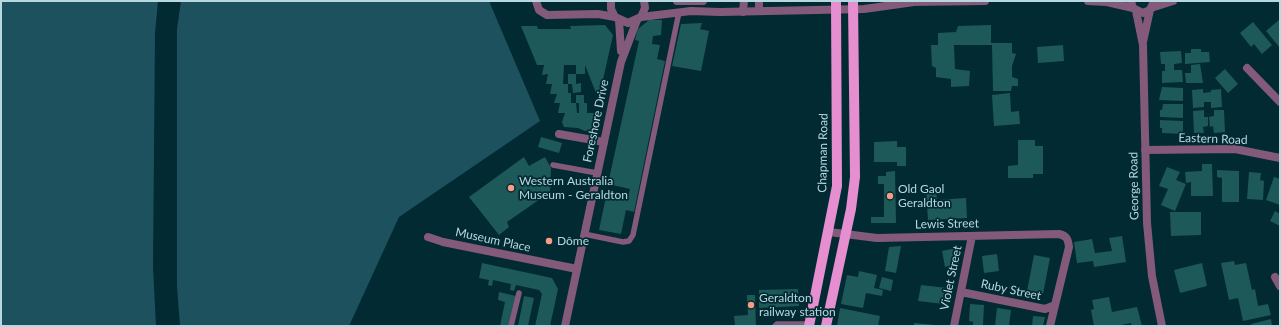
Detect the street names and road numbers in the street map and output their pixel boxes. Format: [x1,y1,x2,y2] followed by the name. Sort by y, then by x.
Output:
[580,78,612,164] street label: Foreshore Drive
[815,113,831,193] street label: Chapman Road
[1178,131,1248,147] street label: Eastern Road
[1126,152,1142,220] street label: George Road
[915,216,979,232] street label: Lewis Street
[454,225,532,255] street label: Museum Place
[937,244,965,312] street label: Violet Street
[979,277,1043,303] street label: Ruby Street

